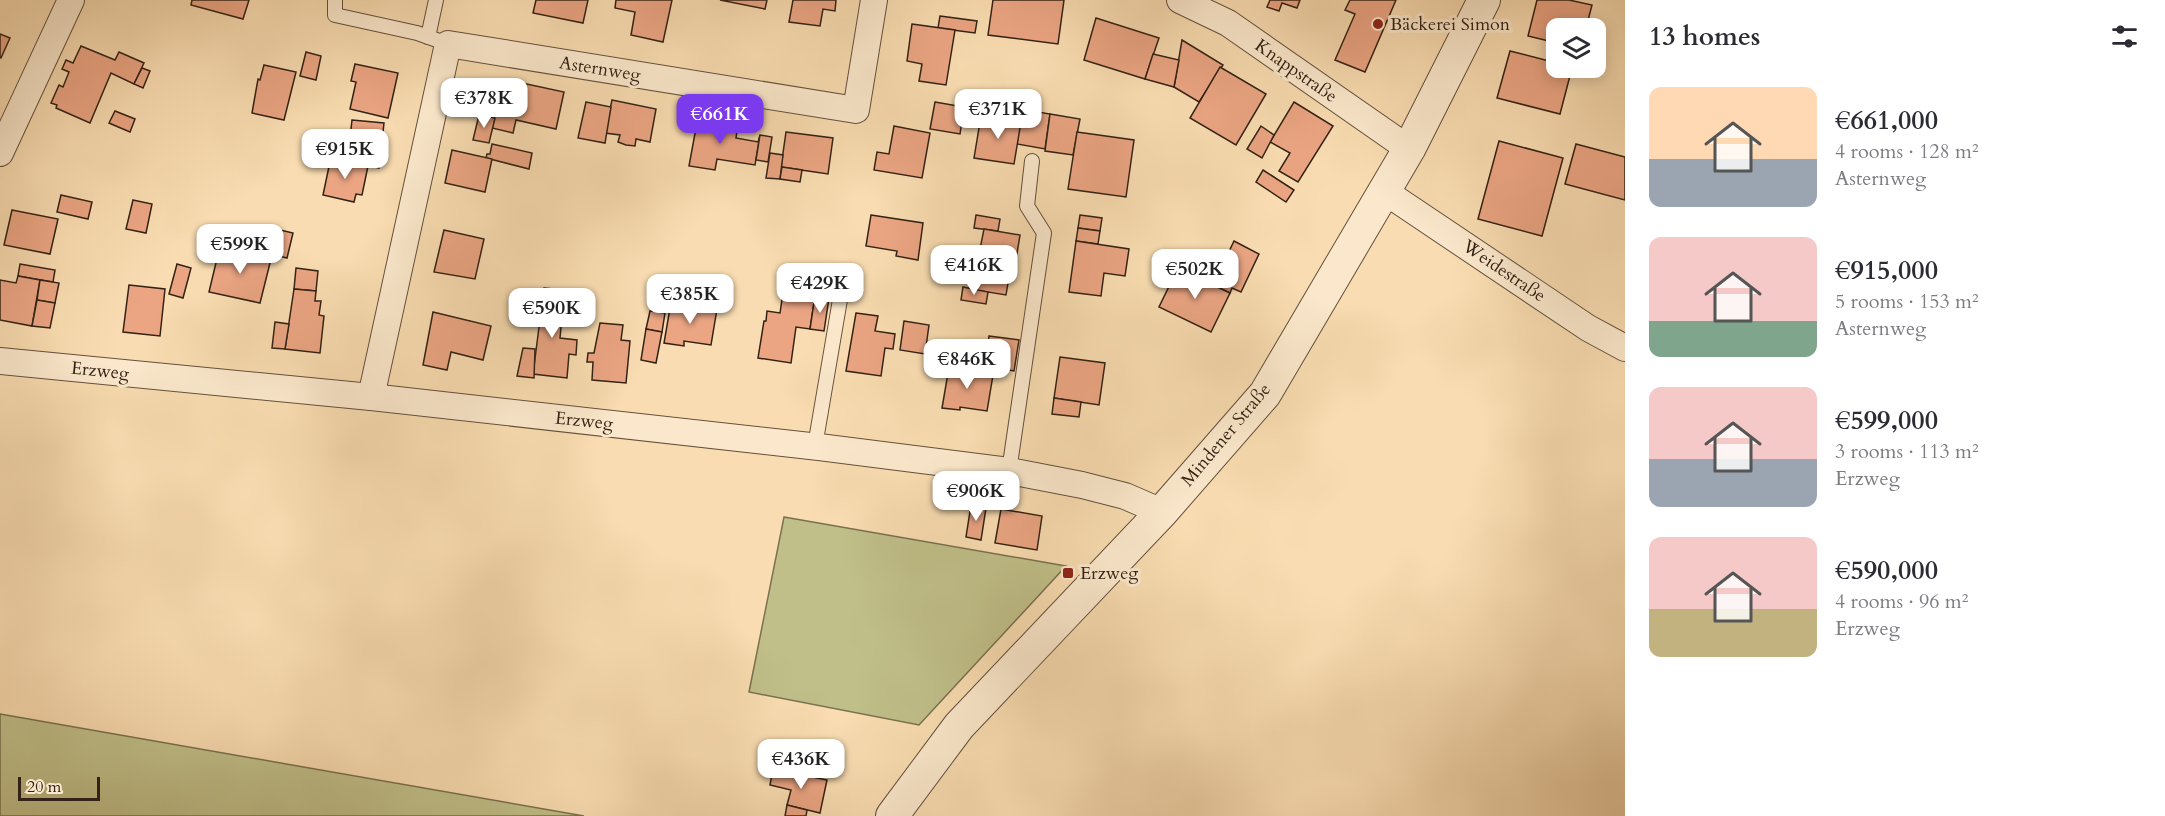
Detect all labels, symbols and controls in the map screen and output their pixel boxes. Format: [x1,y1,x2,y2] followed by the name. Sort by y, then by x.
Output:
[1390,12,1511,37] place label: Bäckerei Simon
[1371,17,1385,31] marker: Bäckerei Simon
[1546,18,1606,78] map controls
[1546,18,1606,78] button: layers
[1649,19,1760,54] text: 13 homes
[2108,20,2141,53] icon: filters
[1250,33,1342,109] street label: Knappstraße
[557,50,643,88] street label: Asternweg
[442,78,526,129] pin: €378K
[455,84,513,111] text: €378K
[956,89,1040,140] pin: €371K
[678,94,762,145] pin: €661K
[969,95,1027,122] text: €371K
[691,100,749,127] text: €661K
[1835,103,1938,138] text: €661,000
[1697,111,1769,183] icon: home
[303,129,387,180] pin: €915K
[316,135,374,162] text: €915K
[1835,138,1979,165] text: 4 rooms · 128 m²
[1835,165,1926,192] text: Asternweg
[198,224,282,275] pin: €599K
[211,230,269,257] text: €599K
[1456,233,1551,308] street label: Weidestraße
[932,245,1016,296] pin: €416K
[1153,249,1237,300] pin: €502K
[945,251,1003,278] text: €416K
[1835,253,1938,288] text: €915,000
[1166,255,1224,282] text: €502K
[1697,261,1769,333] icon: home
[778,263,862,314] pin: €429K
[791,269,849,296] text: €429K
[648,274,732,325] pin: €385K
[661,280,719,307] text: €385K
[510,288,594,339] pin: €590K
[1835,288,1979,315] text: 5 rooms · 153 m²
[523,294,581,321] text: €590K
[1835,315,1926,342] text: Asternweg
[925,339,1009,390] pin: €846K
[938,345,996,372] text: €846K
[70,356,131,387] street label: Erzweg
[1175,378,1277,492] street label: Mindener Straße
[1835,403,1938,438] text: €599,000
[554,406,615,437] street label: Erzweg
[1697,411,1769,483] icon: home
[1835,438,1979,465] text: 3 rooms · 113 m²
[1835,465,1900,492] text: Erzweg
[934,471,1018,522] pin: €906K
[947,477,1005,504] text: €906K
[1835,553,1938,588] text: €590,000
[1080,561,1139,586] place label: Erzweg
[1697,561,1769,633] icon: home
[1061,566,1075,580] marker: Erzweg
[1835,588,1968,615] text: 4 rooms · 96 m²
[1835,615,1900,642] text: Erzweg
[759,739,843,790] pin: €436K
[772,745,830,772] text: €436K
[18,774,100,802] scale bar
[27,776,61,798] text: 20 m

